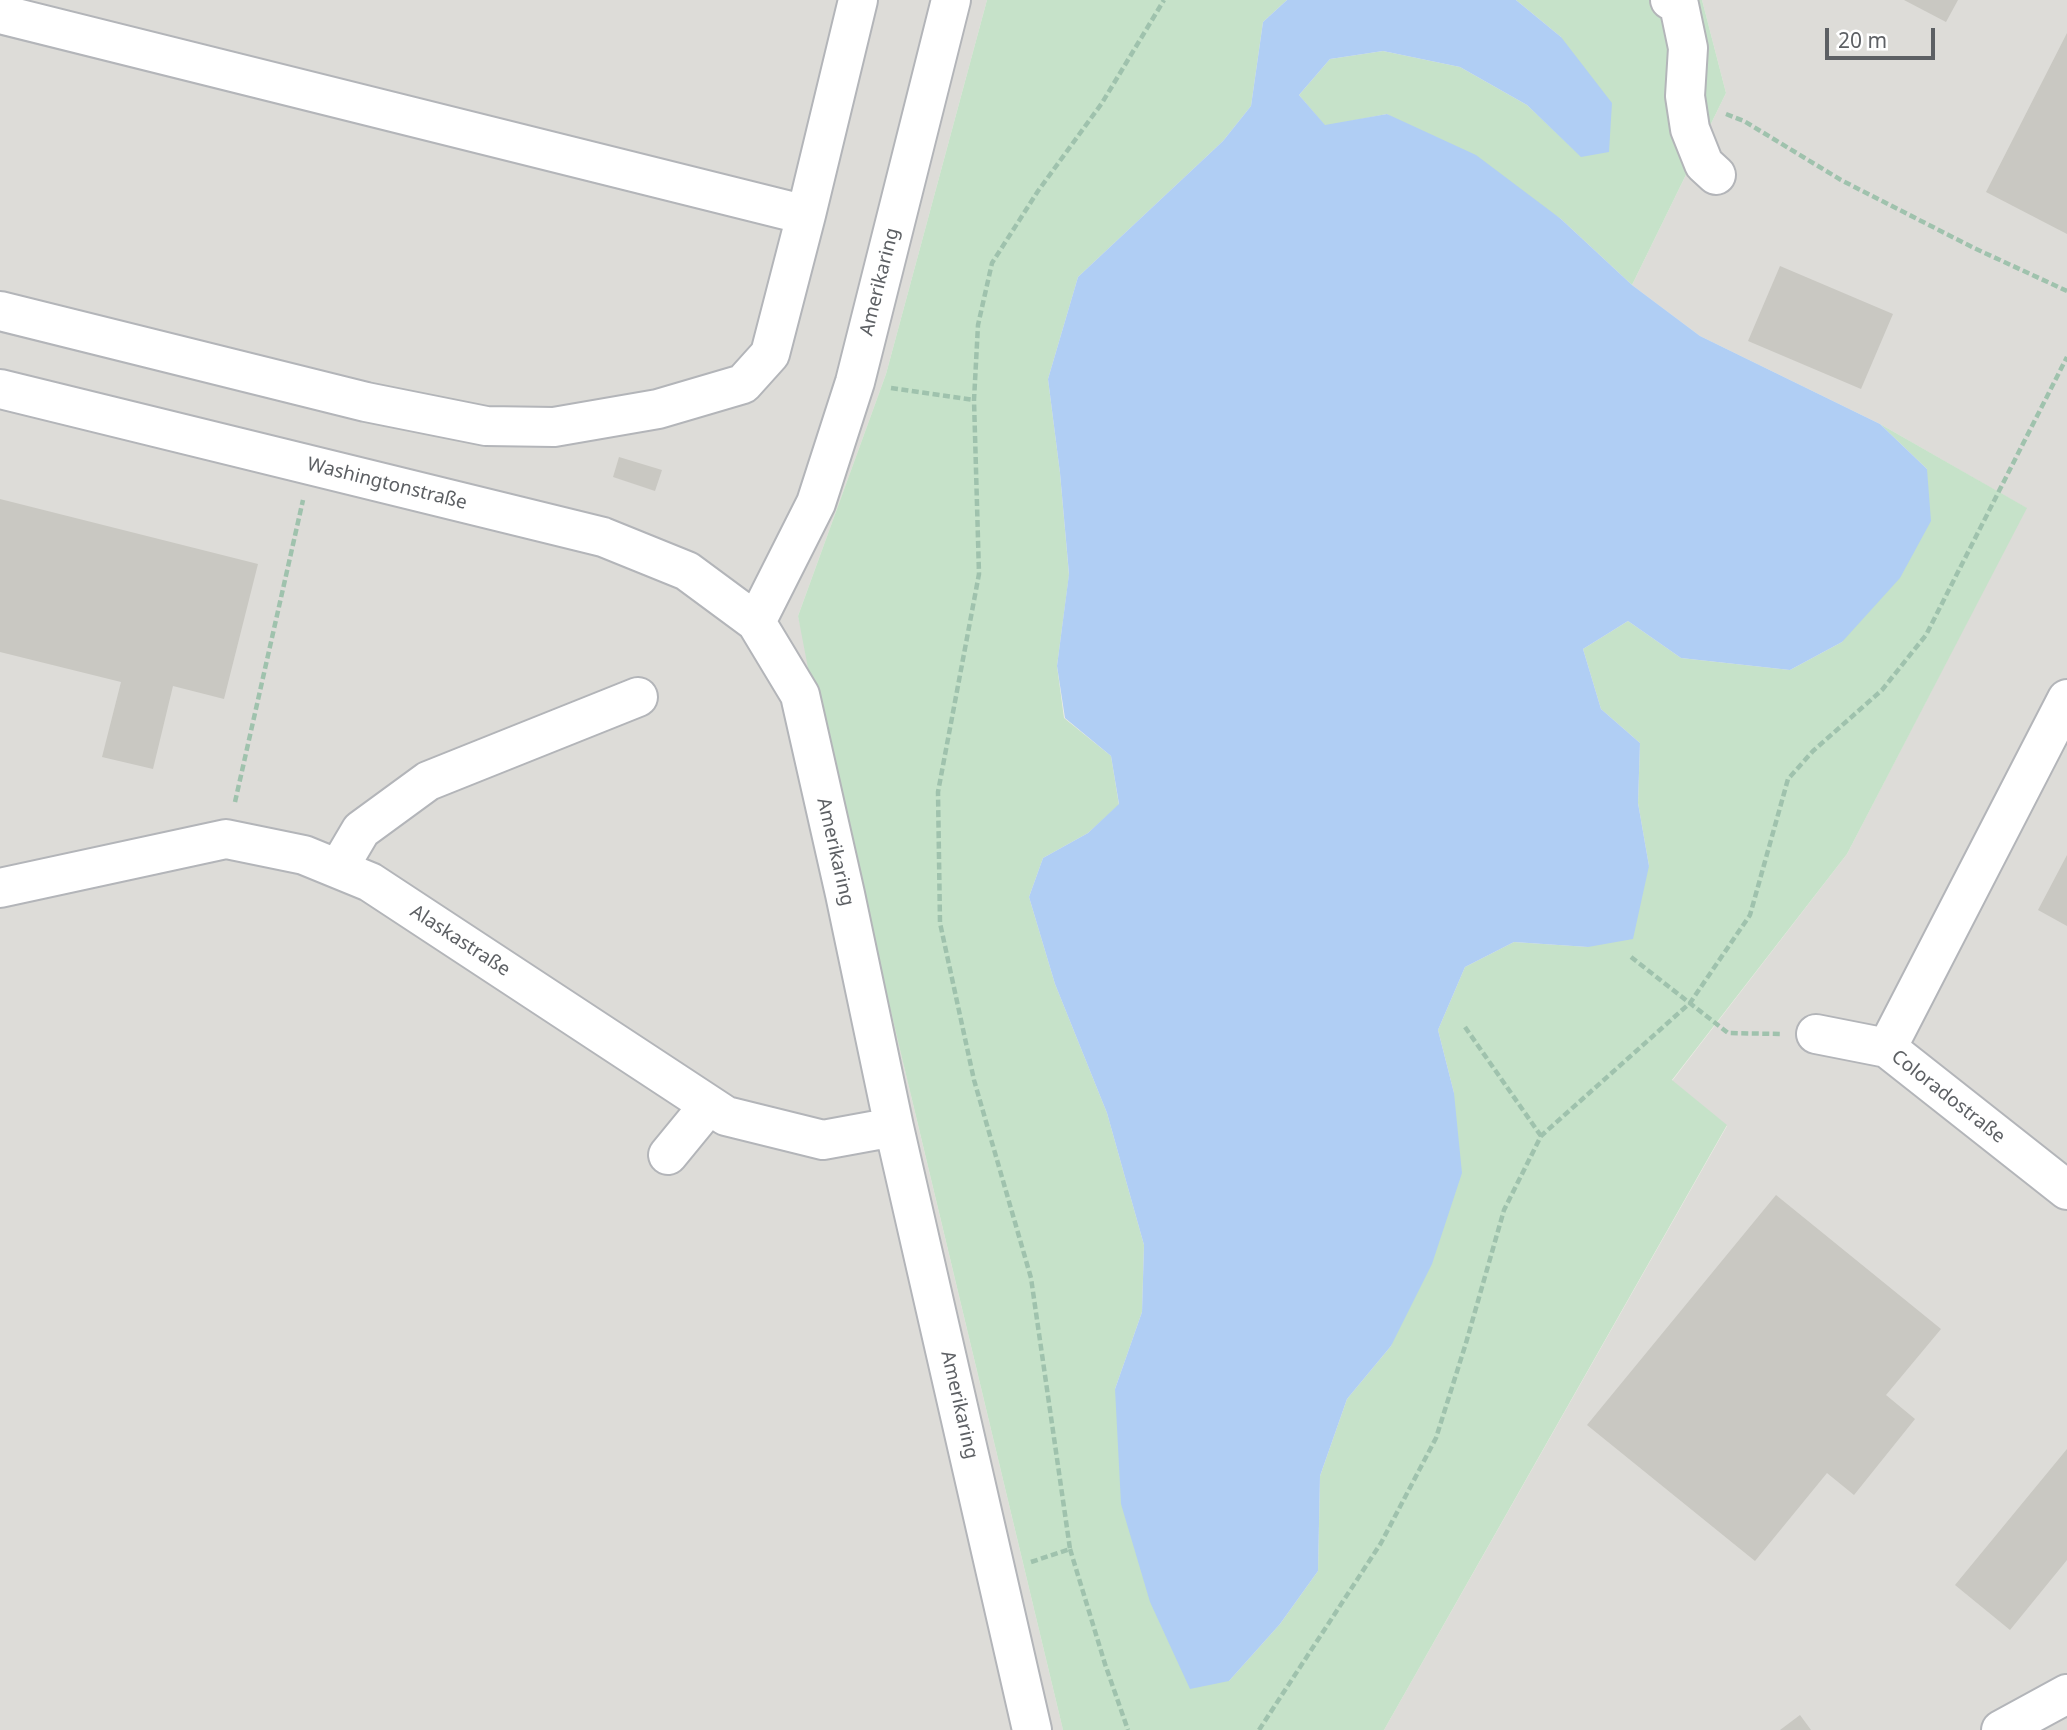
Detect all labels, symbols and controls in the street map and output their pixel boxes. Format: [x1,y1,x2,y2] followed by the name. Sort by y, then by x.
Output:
[1829,14,1939,58] scale bar
[1838,26,1887,54] text: 20 m
[856,226,904,338] street label: Amerikaring
[305,453,469,515] street label: Washingtonstraße
[811,796,859,908] street label: Amerikaring
[406,900,514,982] street label: Alaskastraße
[1887,1046,2009,1148] street label: Coloradostraße
[935,1349,983,1461] street label: Amerikaring

